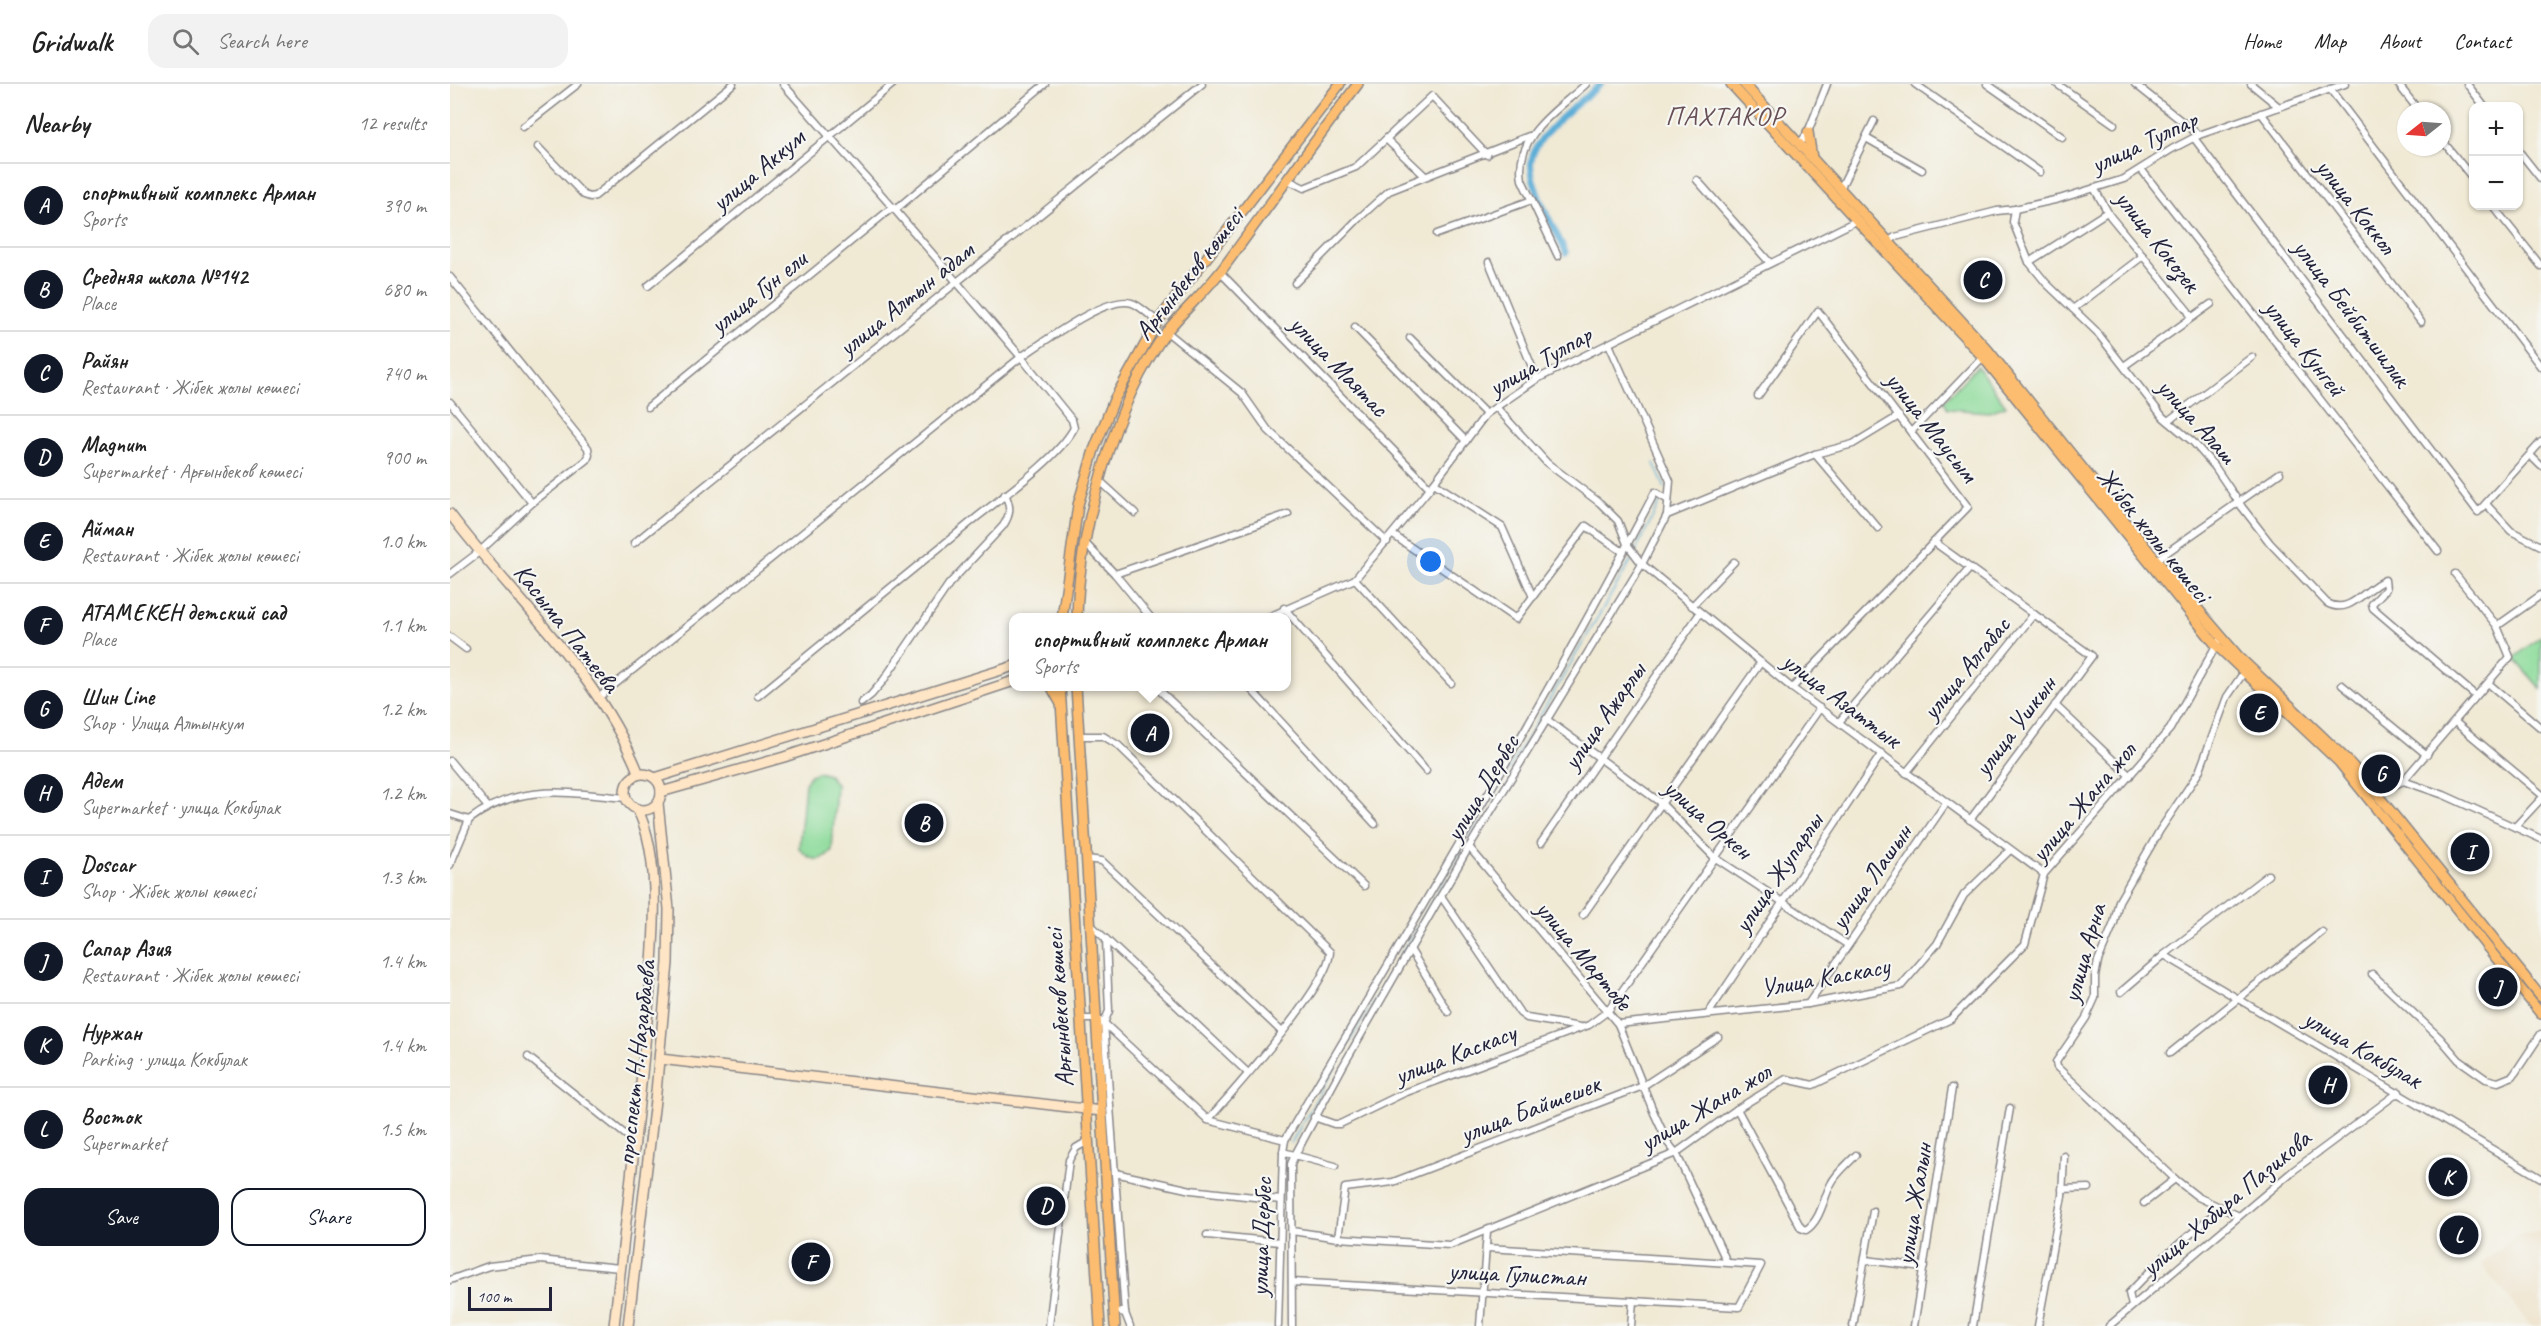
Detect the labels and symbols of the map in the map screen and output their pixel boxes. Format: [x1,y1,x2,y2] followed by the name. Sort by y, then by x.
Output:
[1665,99,1787,133] district label: ПАХТАКОР
[2084,102,2205,182] street label: улица Тулпар
[2397,102,2451,156] north arrow
[703,120,813,220] street label: улица Аккум
[2307,150,2405,262] street label: улица Коккол
[2106,182,2210,301] street label: улица Кокозек
[1127,199,1253,347] street label: Арғынбеков көшесі
[2284,231,2420,395] street label: улица Бейбитшилик
[830,233,982,365] street label: улица Алтын адам
[701,241,815,342] street label: улица Гун ели
[1964,258,2002,302] pin: C
[2255,291,2355,405] street label: улица Кунгей
[1281,307,1397,425] street label: улица Маятас
[1481,317,1599,405] street label: улица Тулпар
[1877,363,1987,490] street label: улица Маусым
[2148,370,2245,472] street label: улица Алаш
[2089,461,2221,612] street label: Жібек жолы көшесі
[1416,547,1445,576] your location
[506,557,629,700] street label: Касыма Патеева
[1913,609,2018,728] street label: улица Алгабас
[1774,643,1910,757] street label: улица Азаттык
[1554,654,1654,778] street label: улица Ажарлы
[1965,668,2064,785] street label: улица Ушкын
[2240,690,2278,736] pin: E
[1130,710,1170,756] pin: A
[1436,728,1527,849] street label: улица Дербес
[2022,733,2144,870] street label: улица Жана жол
[2362,752,2400,796] pin: G
[1655,770,1761,868] street label: улица Оркен
[904,800,944,846] pin: B
[1725,805,1831,941] street label: улица Жупарлы
[1821,817,1920,938] street label: улица Лашын
[2450,830,2490,874] pin: I
[1527,892,1641,1018] street label: улица Мартобе
[2054,898,2114,1008] street label: улица Арна
[1037,925,1081,1088] street label: Арғынбеков көшесі
[1758,949,1894,1005] street label: Улица Каскасу
[609,957,664,1167] street label: проспект Н.Назарбаева
[2478,964,2518,1010] pin: J
[2296,1001,2429,1097] street label: улица Кокбулак
[1388,1015,1522,1093] street label: улица Каскасу
[1632,1054,1778,1160] street label: улица Жана жол
[2308,1062,2348,1108] pin: H
[1453,1067,1606,1152] street label: улица Байшешек
[2133,1121,2319,1285] street label: улица Хабира Пазикова
[1888,1140,1940,1269] street label: улица Жалын
[2428,1154,2468,1200] pin: K
[1242,1176,1280,1299] street label: улица Дербес
[1026,1184,1066,1228] pin: D
[2440,1212,2478,1258] pin: L
[792,1240,830,1284] pin: F
[1445,1254,1589,1294] street label: улица Гулистан
[468,1284,552,1312] scale bar

